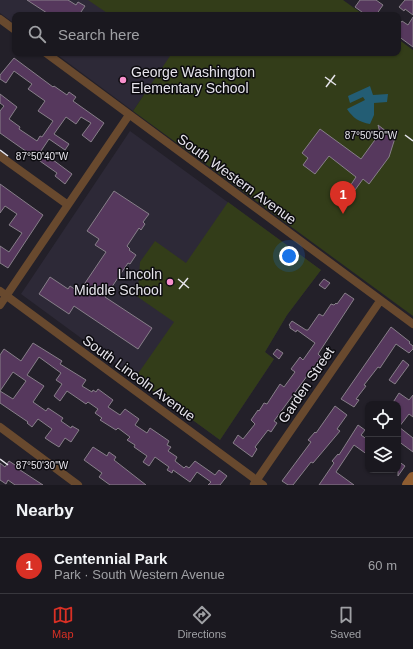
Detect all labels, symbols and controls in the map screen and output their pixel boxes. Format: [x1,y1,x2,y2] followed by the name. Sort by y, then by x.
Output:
[12,12,401,56] search box
[26,23,48,45] icon: search
[58,26,140,43] text: Search here
[131,64,255,96] place label: George Washington Elementary School
[118,75,128,85] marker: George Washington Elementary School
[345,130,398,141] text: 87°50'50"W
[175,131,300,228] street label: South Western Avenue
[16,151,69,162] text: 87°50'40"W
[330,181,356,214] pin: 1
[279,246,299,266] your location
[74,266,162,298] place label: Lincoln Middle School
[165,277,175,287] marker: Lincoln Middle School
[80,332,199,424] street label: South Lincoln Avenue
[275,344,337,426] street label: Garden Street
[365,401,401,473] map controls
[365,401,401,437] button: locate
[365,437,401,473] button: layers
[16,460,69,471] text: 87°50'30"W
[16,501,74,520] text: Nearby
[54,550,167,567] text: Centennial Park
[25,558,33,573] text: 1
[368,558,397,573] text: 60 m
[54,567,225,582] text: Park · South Western Avenue
[52,604,74,640] tab: Map
[177,604,226,640] tab: Directions
[330,604,361,640] tab: Saved

